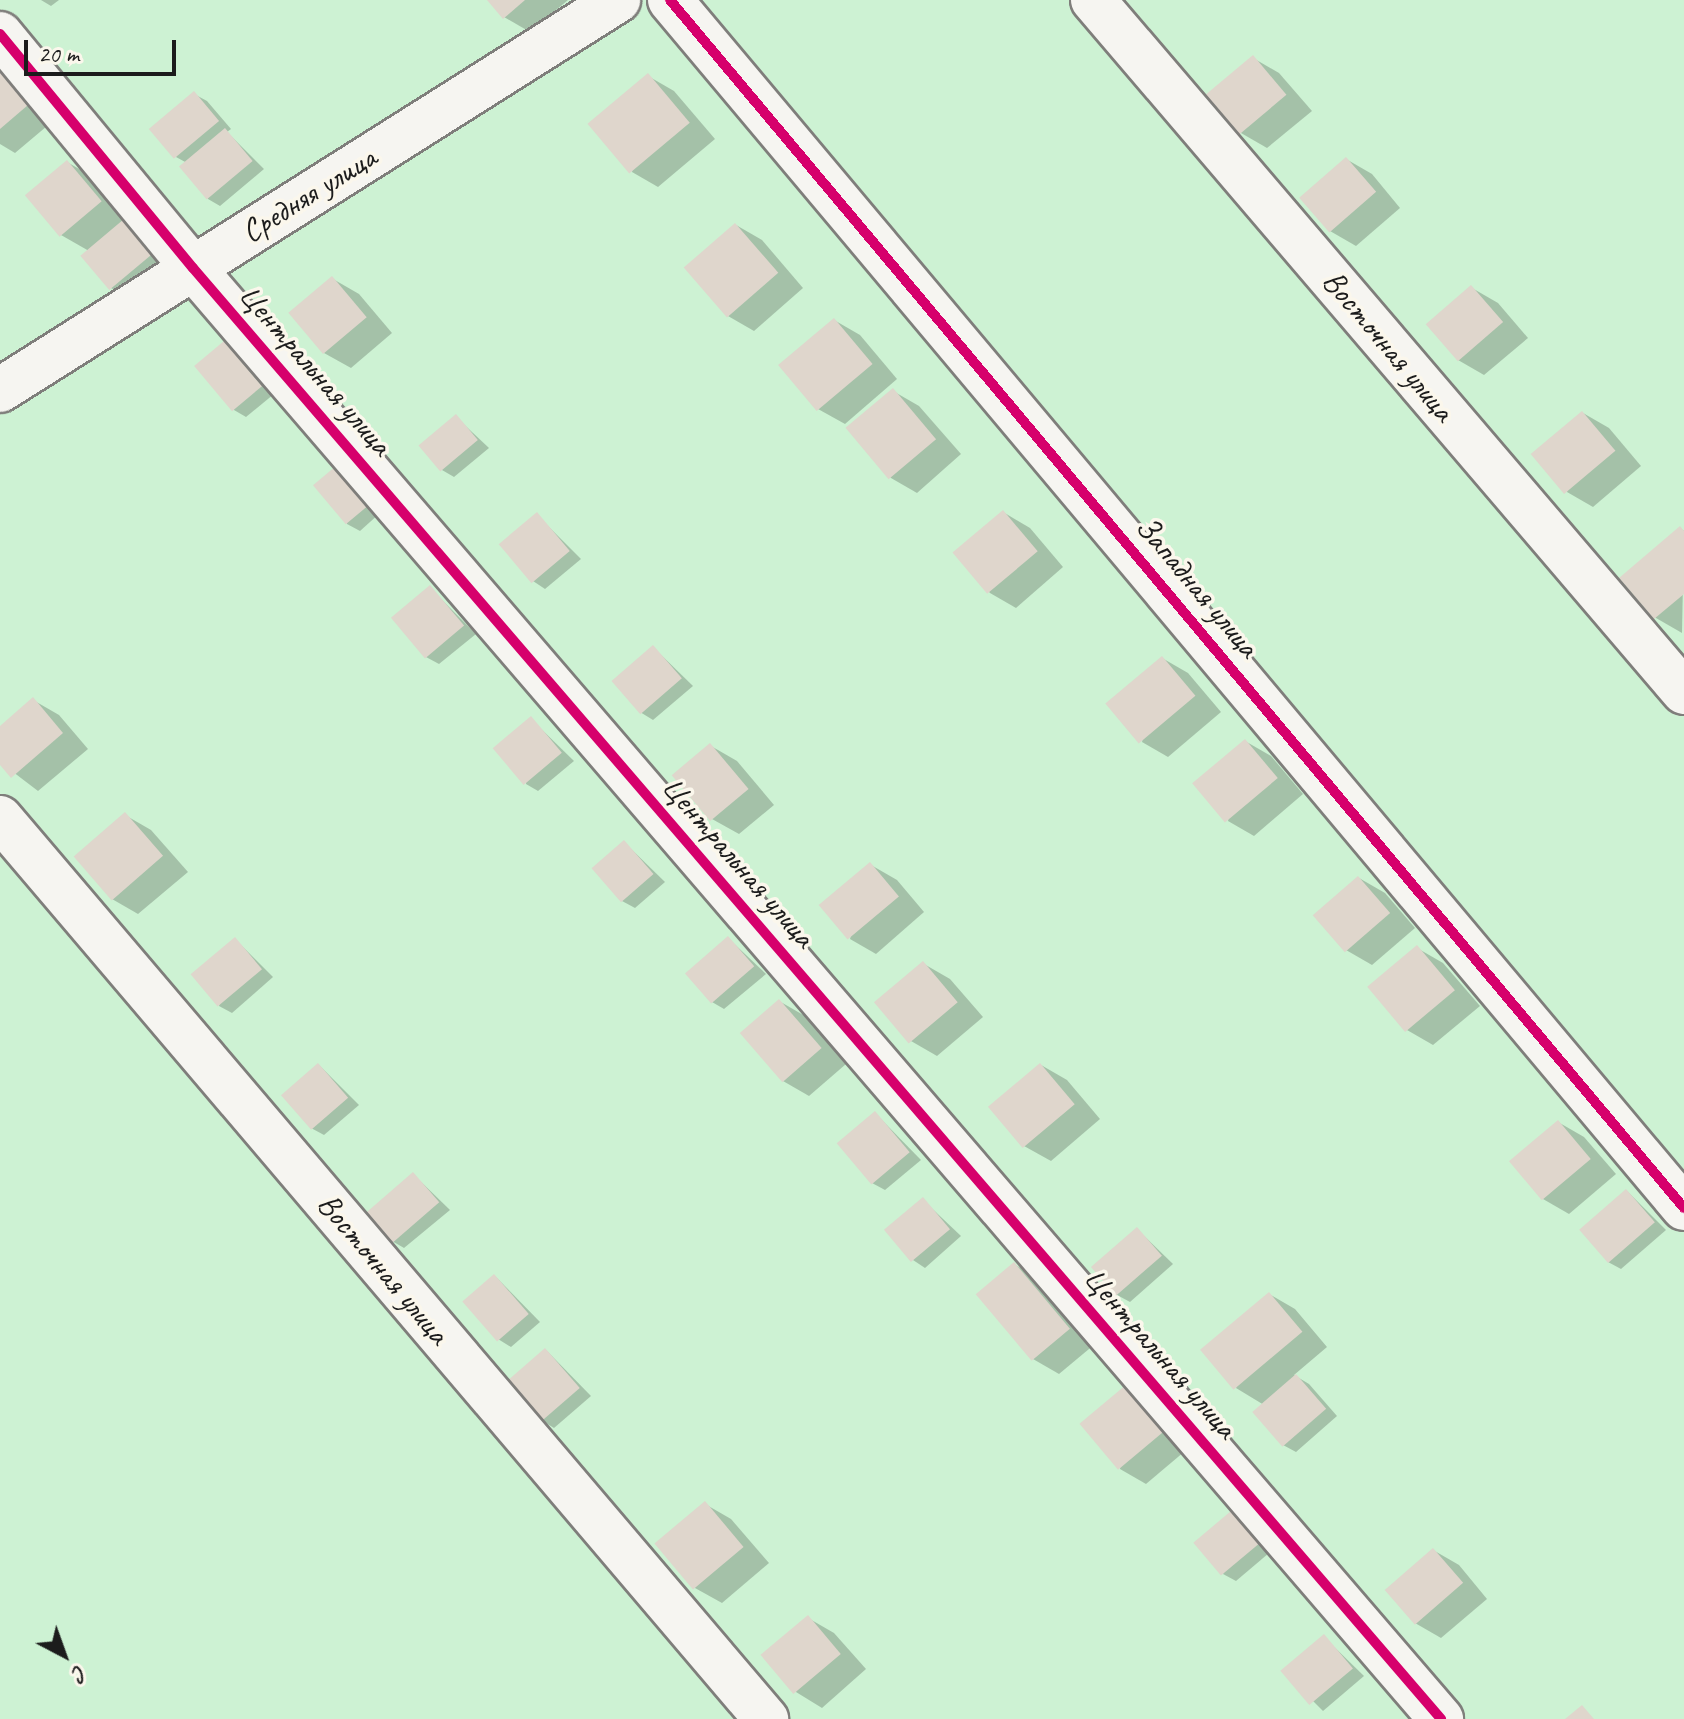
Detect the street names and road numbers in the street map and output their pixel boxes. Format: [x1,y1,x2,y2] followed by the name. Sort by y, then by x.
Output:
[235,139,383,251] street label: Средняя улица
[1313,262,1463,430] street label: Восточная улица
[230,276,400,464] street label: Центральная улица
[1126,508,1268,666] street label: Западная улица
[653,768,823,956] street label: Центральная улица
[308,1185,458,1353] street label: Восточная улица
[1075,1259,1245,1447] street label: Центральная улица

